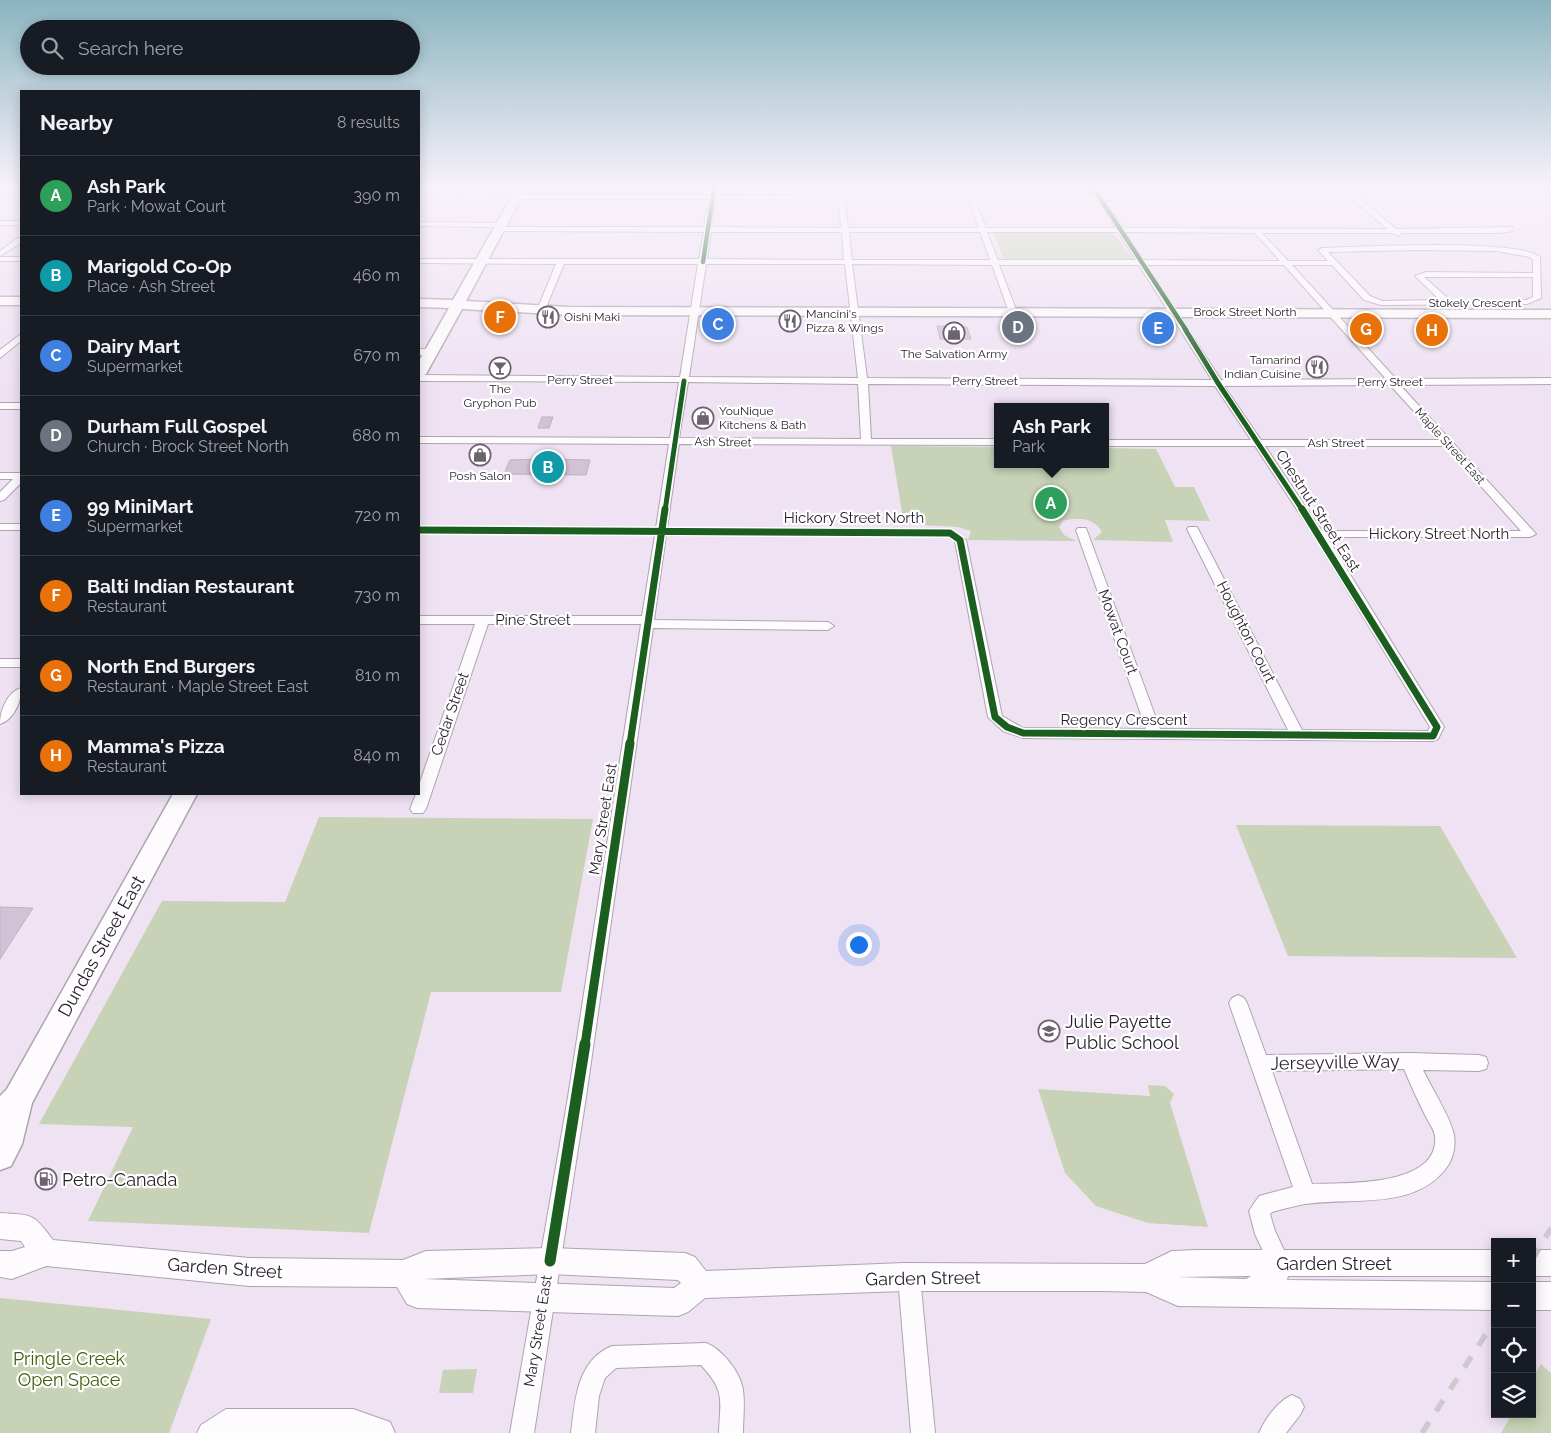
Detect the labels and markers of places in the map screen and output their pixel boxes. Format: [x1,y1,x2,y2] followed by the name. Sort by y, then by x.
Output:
[484,298,516,336] pin: F
[536,305,560,329] restaurant icon: Oishi Maki
[702,305,734,343] pin: C
[806,307,884,335] place label: Mancini's Pizza & Wings
[1002,308,1034,346] pin: D
[778,309,802,333] restaurant icon: Mancini's Pizza & Wings
[1142,309,1174,347] pin: E
[564,310,620,324] place label: Oishi Maki
[1350,310,1382,348] pin: G
[1416,311,1448,349] pin: H
[942,321,966,345] shop icon: The Salvation Army
[900,347,1008,361] place label: The Salvation Army
[1224,353,1301,381] place label: Tamarind Indian Cuisine
[1305,355,1329,379] restaurant icon: Tamarind Indian Cuisine
[488,356,512,380] bar icon: The Gryphon Pub
[464,382,536,410] place label: The Gryphon Pub
[719,404,806,432] place label: YouNique Kitchens & Bath
[691,406,715,430] shop icon: YouNique Kitchens & Bath
[468,443,492,467] shop icon: Posh Salon
[532,448,564,486] pin: B
[449,469,511,483] place label: Posh Salon
[1035,484,1067,522] pin: A
[1065,1011,1179,1053] place label: Julie Payette Public School
[1037,1019,1061,1043] school or university icon: Julie Payette Public School
[34,1167,58,1191] fuel station icon: Petro-Canada
[62,1169,177,1190] place label: Petro-Canada

